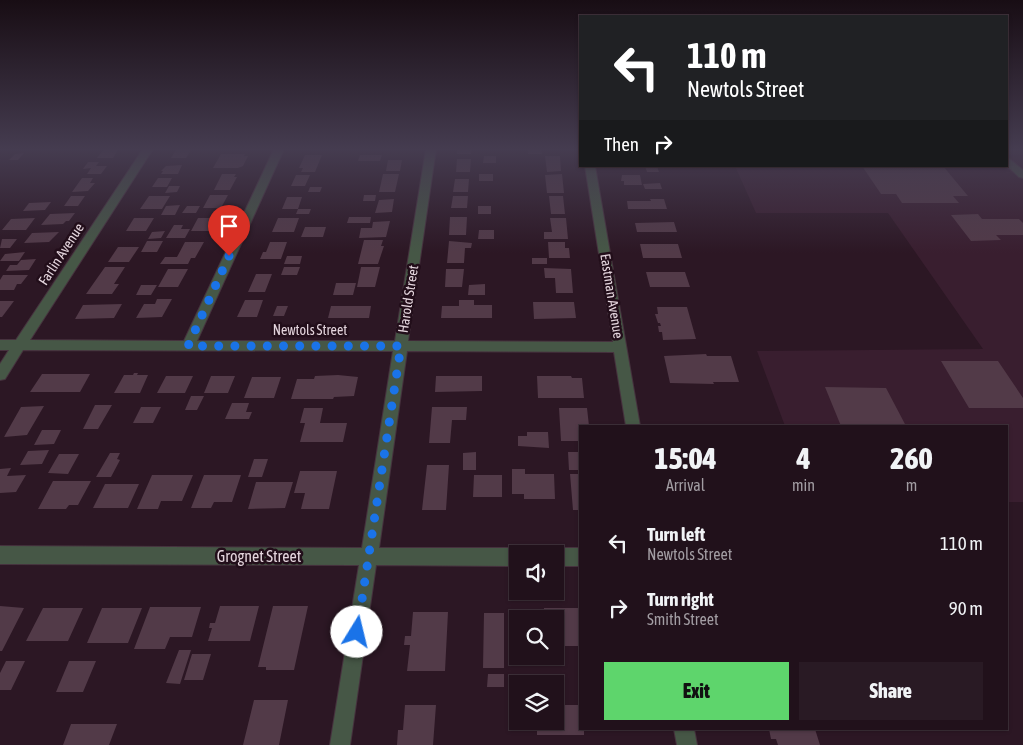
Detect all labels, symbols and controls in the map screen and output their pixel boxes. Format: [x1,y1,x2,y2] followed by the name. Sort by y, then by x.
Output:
[604,35,669,100] icon: left
[687,35,766,75] text: 110 m
[687,76,804,102] text: Newtols Street
[649,130,677,158] icon: right
[604,133,639,155] text: Then
[208,205,250,256] pin
[215,212,243,240] icon: arrive
[35,220,87,288] street label: Farlin Avenue
[597,253,627,339] street label: Eastman Avenue
[395,264,421,334] street label: Harold Street
[273,322,347,338] street label: Newtols Street
[654,441,717,475] text: 15:04
[796,441,811,475] text: 4
[890,441,933,475] text: 260
[666,476,705,494] text: Arrival
[792,476,815,494] text: min
[906,476,917,494] text: m
[647,523,705,545] text: Turn left
[604,529,632,557] icon: left
[940,532,983,554] text: 110 m
[509,545,564,730] map controls
[509,545,564,600] button: sound
[647,545,732,563] text: Newtols Street
[217,547,302,566] street label: Grognet Street
[647,588,714,610] text: Turn right
[604,594,632,622] icon: right
[949,597,983,619] text: 90 m
[330,605,382,657] position arrow
[509,610,564,665] button: search
[647,610,719,628] text: Smith Street
[604,662,789,720] button: Exit
[799,662,983,720] button: Share
[509,675,564,730] button: layers

